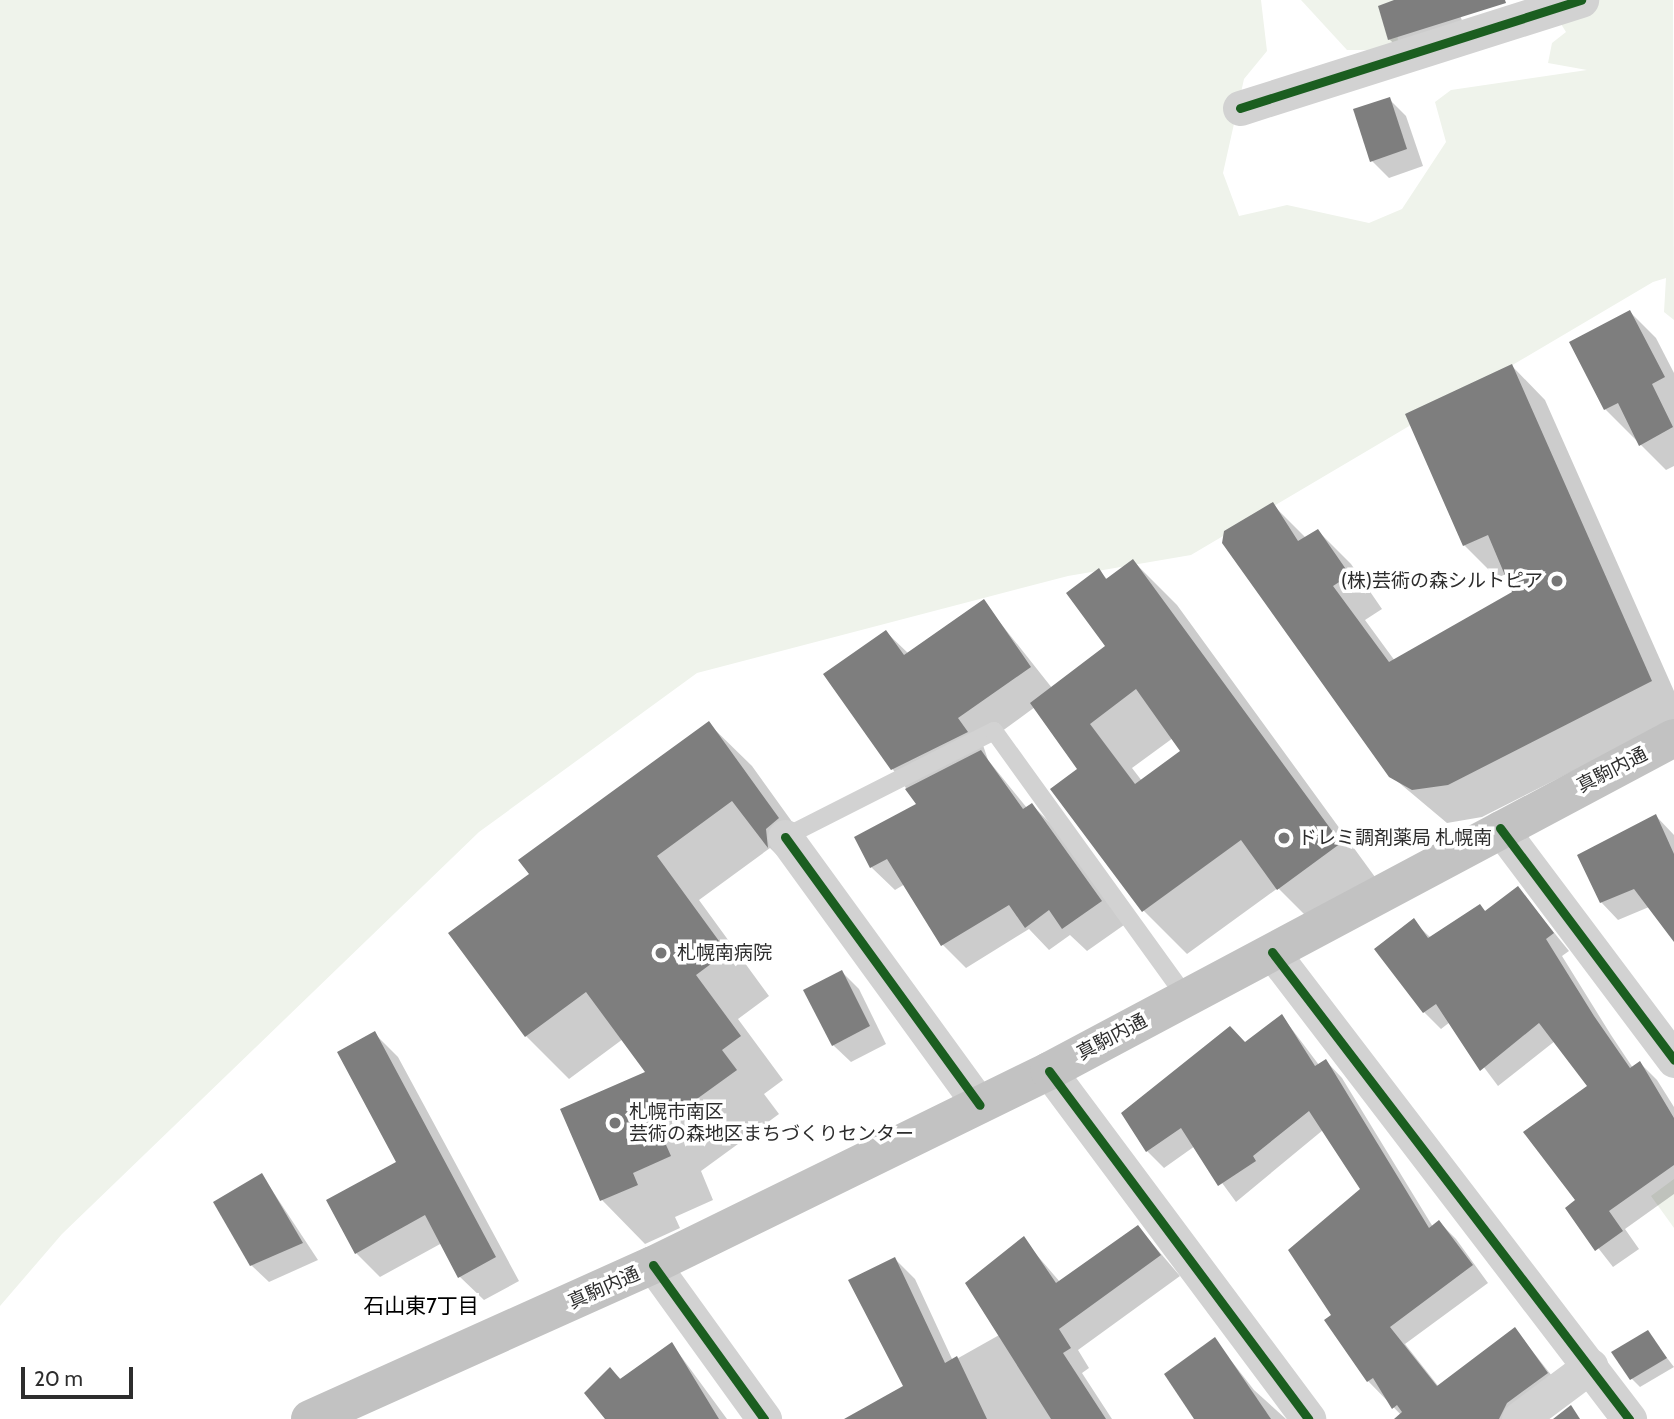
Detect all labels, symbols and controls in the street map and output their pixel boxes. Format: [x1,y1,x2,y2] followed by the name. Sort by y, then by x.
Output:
[1341,570,1543,592] place label: (株)芸術の森シルトピア
[1549,573,1565,589] marker: (株)芸術の森シルトピア
[1573,743,1651,797] street label: 真駒内通
[1298,827,1492,849] place label: ドレミ調剤薬局 札幌南
[1276,830,1292,846] marker: ドレミ調剤薬局 札幌南
[677,942,772,964] place label: 札幌南病院
[651,943,671,963] marker: 札幌南病院
[1073,1009,1151,1065] street label: 真駒内通
[629,1101,914,1145] place label: 札幌市南区 芸術の森地区まちづくりセンター
[607,1115,623,1131] marker: 札幌市南区 芸術の森地区まちづくりセンター
[565,1262,643,1314] street label: 真駒内通
[363,1293,479,1319] district label: 石山東7丁目
[24,1352,136,1396] scale bar
[34,1366,83,1391] text: 20 m

